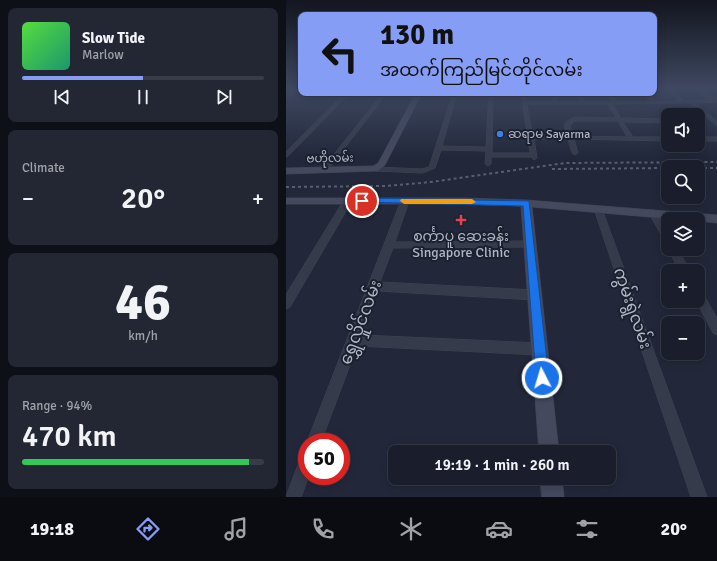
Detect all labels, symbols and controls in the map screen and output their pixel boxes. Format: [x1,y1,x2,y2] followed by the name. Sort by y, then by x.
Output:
[380,18,454,52] text: 130 m
[314,28,366,80] icon: left
[82,29,145,47] text: Slow Tide
[82,47,124,63] text: Marlow
[380,59,583,81] text: အထက်ကြည်မြင်တိုင်လမ်း
[51,86,73,108] icon: previous
[132,86,154,108] icon: pause
[213,86,235,108] icon: next
[661,108,705,360] map controls
[661,108,705,152] button: sound
[508,127,590,144] place label: ဆရာမ Sayarma
[495,129,505,139] marker: ဆရာမ Sayarma
[306,149,354,168] street label: ဗဟိုလမ်း
[22,160,65,176] text: Climate
[661,160,705,204] button: search
[121,180,165,217] text: 20°
[345,184,379,218] pin
[22,185,34,212] text: −
[252,185,264,212] text: +
[351,190,373,212] icon: arrive
[661,212,705,256] button: layers
[455,214,467,226] marker: စင်္ကာပူ ဆေးခန်း Singapore Clinic
[412,226,510,261] place label: စင်္ကာပူ ဆေးခန်း Singapore Clinic
[606,264,657,353] street label: ကွမ်းရွဲလမ်း
[661,264,705,308] button: +
[115,270,171,334] text: 46
[334,277,389,369] street label: ရွှေလှိုင်လမ်း
[661,316,705,360] button: −
[128,328,158,344] text: km/h
[521,357,563,399] position arrow
[22,398,92,414] text: Range · 94%
[22,418,117,455] text: 470 km
[298,433,350,485] speed limit sign: 50
[435,456,569,474] text: 19:19 · 1 min · 260 m
[134,515,162,543] icon: directions
[222,515,250,543] icon: music
[309,515,337,543] icon: phone
[397,515,425,543] icon: climate
[485,515,513,543] icon: car
[573,515,601,543] icon: filters
[30,518,74,540] text: 19:18
[660,518,687,540] text: 20°

